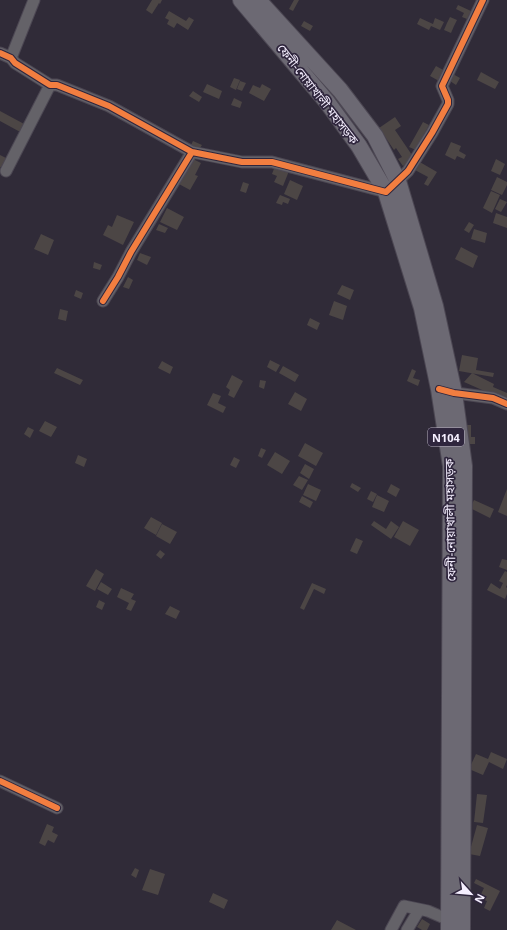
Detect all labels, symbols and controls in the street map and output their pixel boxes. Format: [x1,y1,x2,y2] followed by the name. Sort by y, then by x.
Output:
[273,40,363,148] street label: ফেনী-নোয়াখালী মহাসড়ক
[428,428,464,446] road number: N104
[440,458,460,582] street label: ফেনী-নোয়াখালী মহাসড়ক
[451,874,491,914] north arrow
[472,891,489,906] text: N

